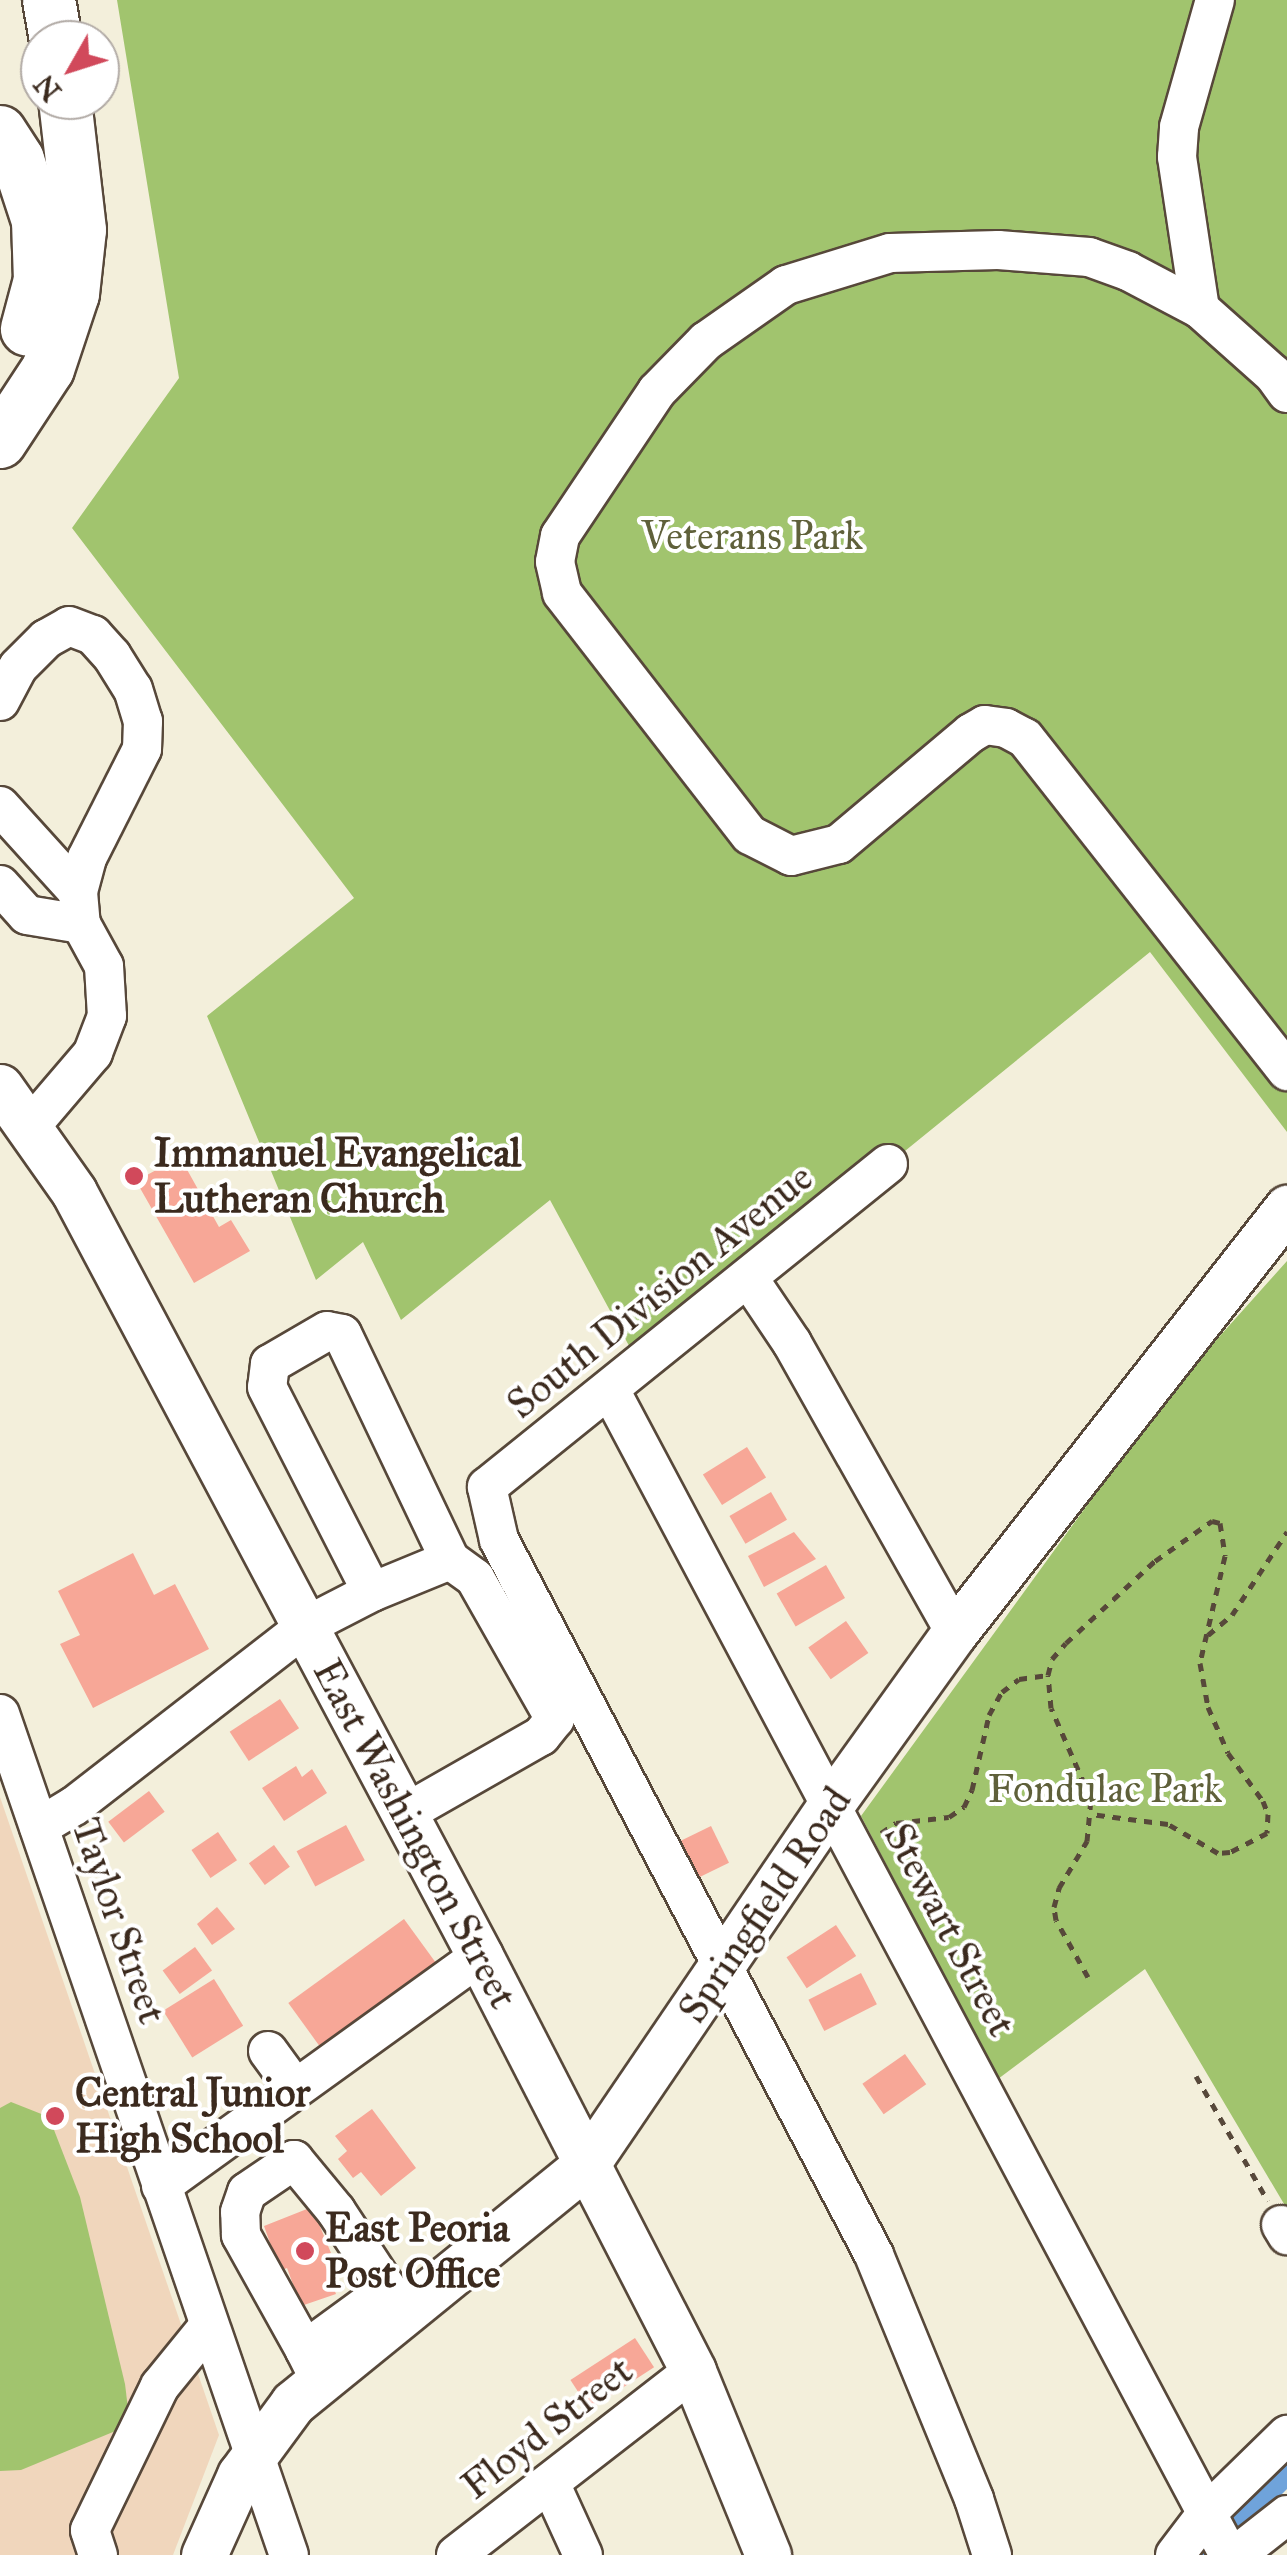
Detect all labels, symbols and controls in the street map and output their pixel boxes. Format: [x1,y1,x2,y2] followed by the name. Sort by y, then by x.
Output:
[20,20,120,120] north arrow
[27,68,69,108] text: N
[641,512,863,560] park label: Veterans Park
[154,1129,521,1223] place label: Immanuel Evangelical Lutheran Church
[498,1153,822,1429] street label: South Division Avenue
[123,1165,145,1187] marker: Immanuel Evangelical Lutheran Church
[303,1651,527,2017] street label: East Washington Street
[988,1765,1222,1813] park label: Fondulac Park
[669,1778,861,2032] street label: Springfield Road
[61,1812,177,2030] street label: Taylor Street
[874,1815,1026,2045] street label: Stewart Street
[75,2069,310,2163] place label: Central Junior High School
[44,2105,66,2127] marker: Central Junior High School
[325,2204,510,2298] place label: East Peoria Post Office
[294,2240,316,2262] marker: East Peoria Post Office
[452,2346,642,2510] street label: Floyd Street

